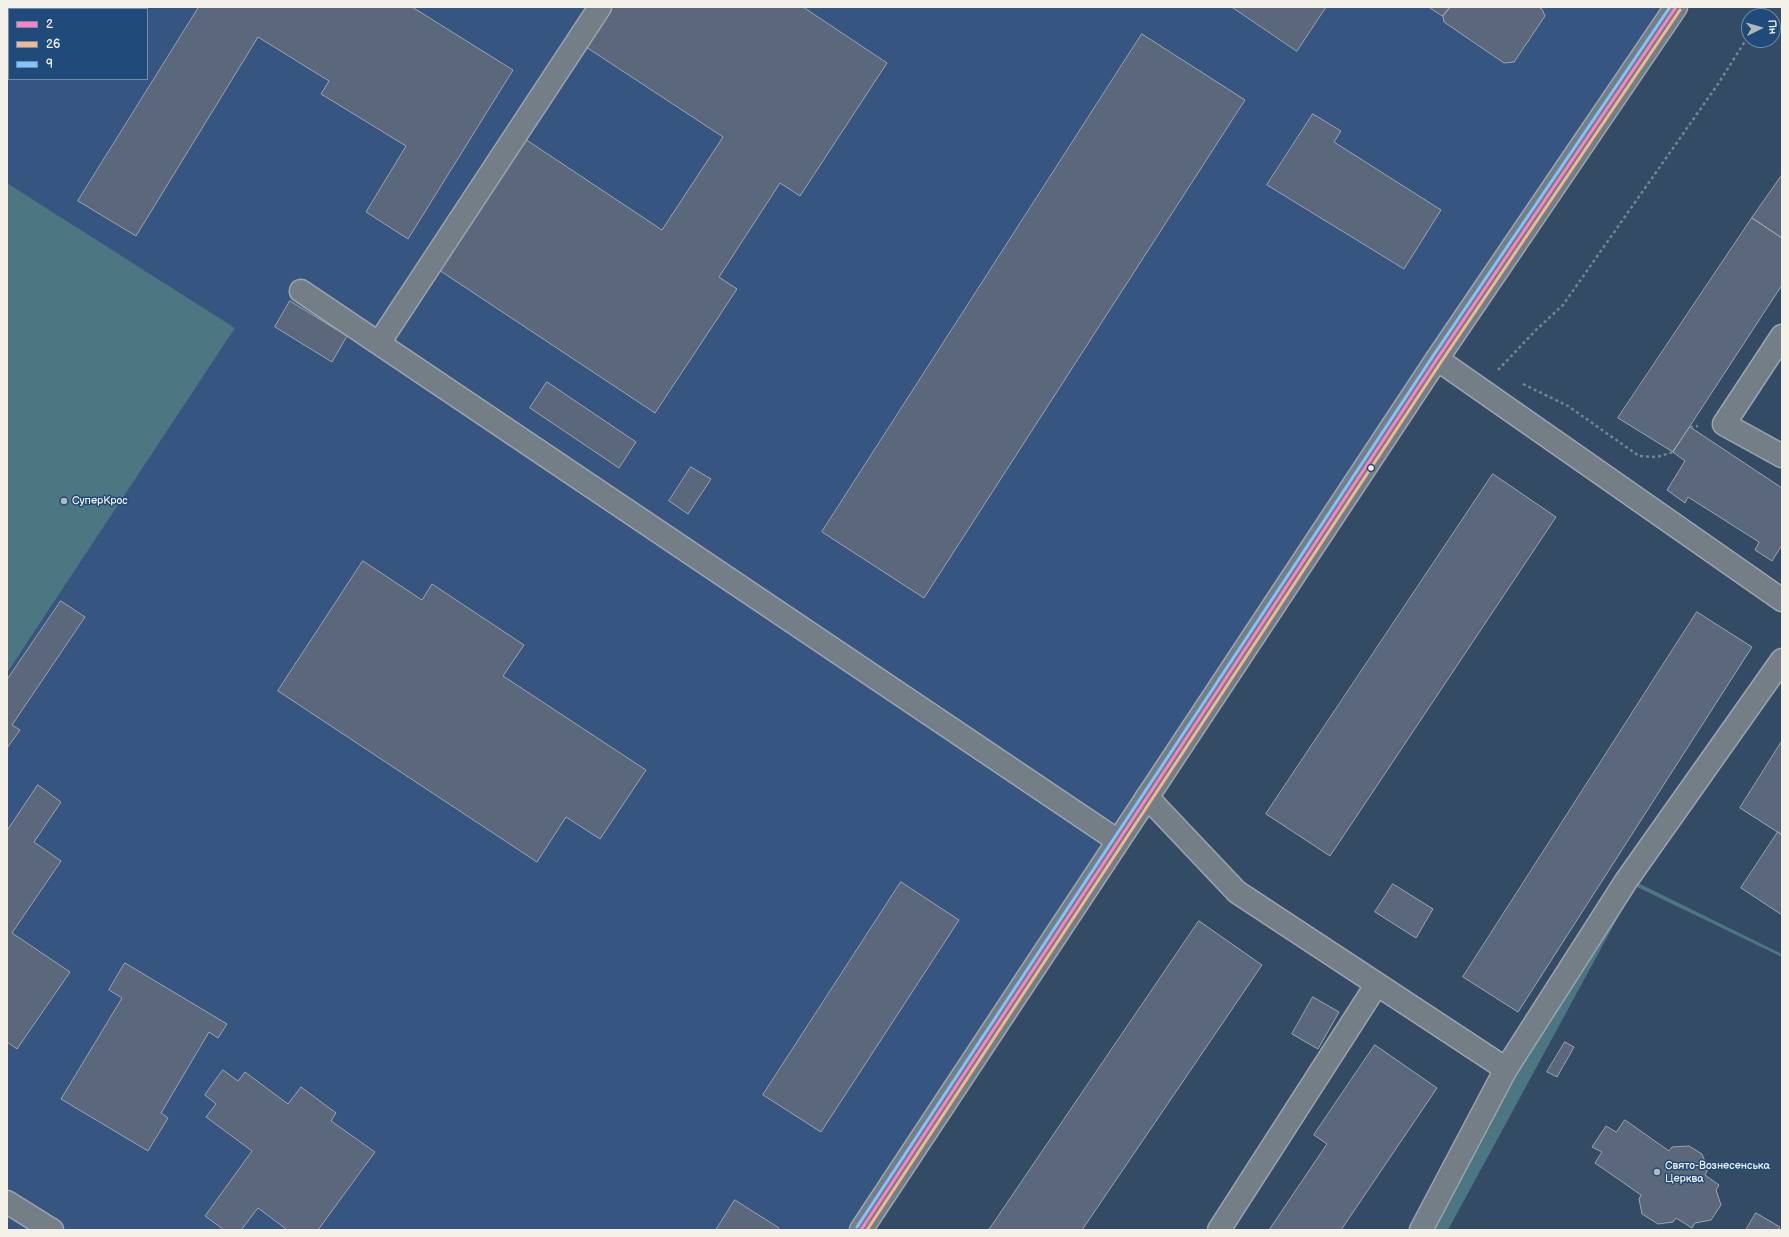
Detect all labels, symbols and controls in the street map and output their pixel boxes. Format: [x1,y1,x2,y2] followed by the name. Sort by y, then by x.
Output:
[8,8,148,80] legend
[1741,8,1781,48] north arrow
[46,17,53,32] text: 2
[1765,19,1780,35] text: Пн
[46,37,60,52] text: 26
[46,57,53,72] text: 9
[1366,463,1376,473] unlabelled marker
[72,494,128,508] place label: СуперКрос
[59,496,69,506] marker: СуперКрос
[1665,1159,1770,1185] place label: Свято-Вознесенська Церква
[1652,1167,1662,1177] marker: Свято-Вознесенська Церква

